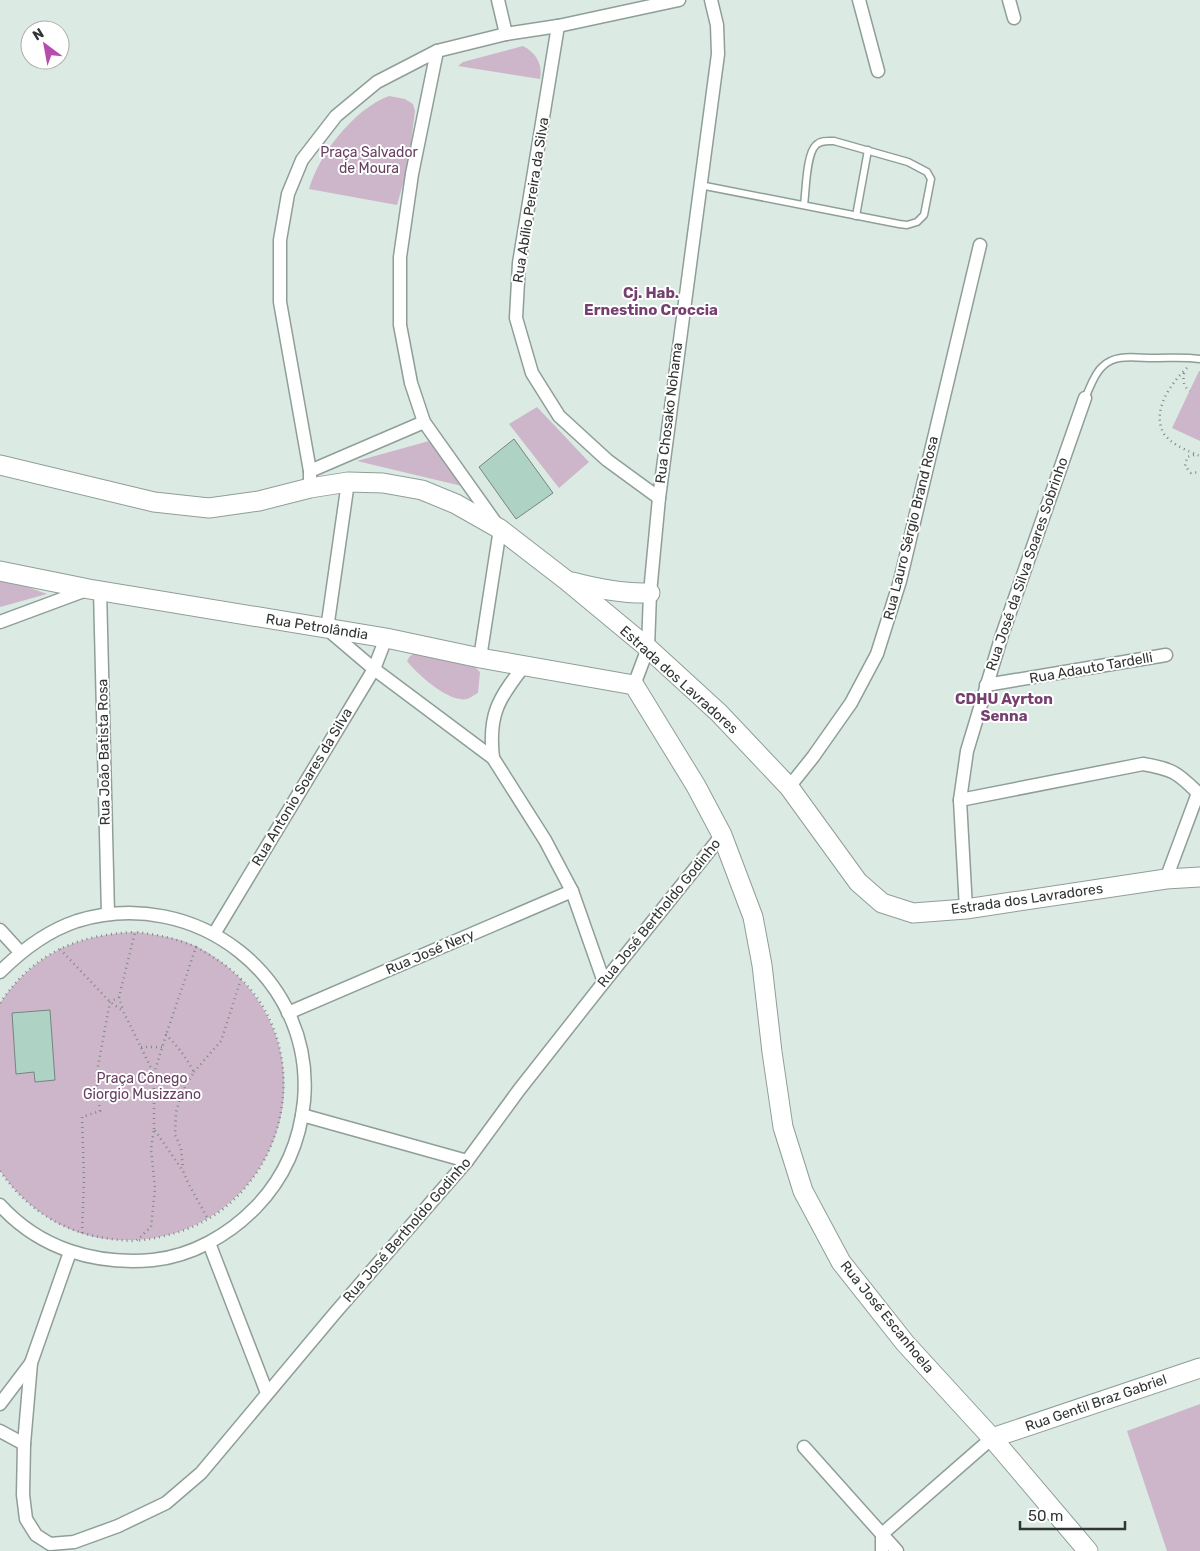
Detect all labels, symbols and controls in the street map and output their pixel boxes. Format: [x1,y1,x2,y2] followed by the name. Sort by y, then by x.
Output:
[20,20,70,70] north arrow
[30,25,47,44] text: N
[510,116,552,284] street label: Rua Abílio Pereira da Silva
[320,144,418,177] park label: Praça Salvador de Moura
[584,284,718,319] district label: Cj. Hab. Ernestino Croccia
[652,341,686,485] street label: Rua Chosako Nohama
[880,434,942,622] street label: Rua Lauro Sérgio Brand Rosa
[982,455,1072,673] street label: Rua José da Silva Soares Sobrinho
[265,611,369,643] street label: Rua Petrolândia
[616,622,742,738] street label: Estrada dos Lavradores
[1028,649,1154,687] street label: Rua Adauto Tardelli
[94,679,114,825] street label: Rua João Batista Rosa
[955,690,1053,725] district label: CDHU Ayrton Senna
[248,705,356,869] street label: Rua Antonio Soares da Silva
[594,835,724,991] street label: Rua José Bertholdo Godinho
[950,880,1104,918] street label: Estrada dos Lavradores
[383,926,477,978] street label: Rua José Nery
[83,1070,201,1103] park label: Praça Cônego Giorgio Musizzano
[340,1154,474,1306] street label: Rua José Bertholdo Godinho
[837,1258,937,1376] street label: Rua José Escanhoela
[1023,1371,1169,1435] street label: Rua Gentil Braz Gabriel
[1020,1498,1125,1530] scale bar
[1028,1507,1063,1525] text: 50 m

